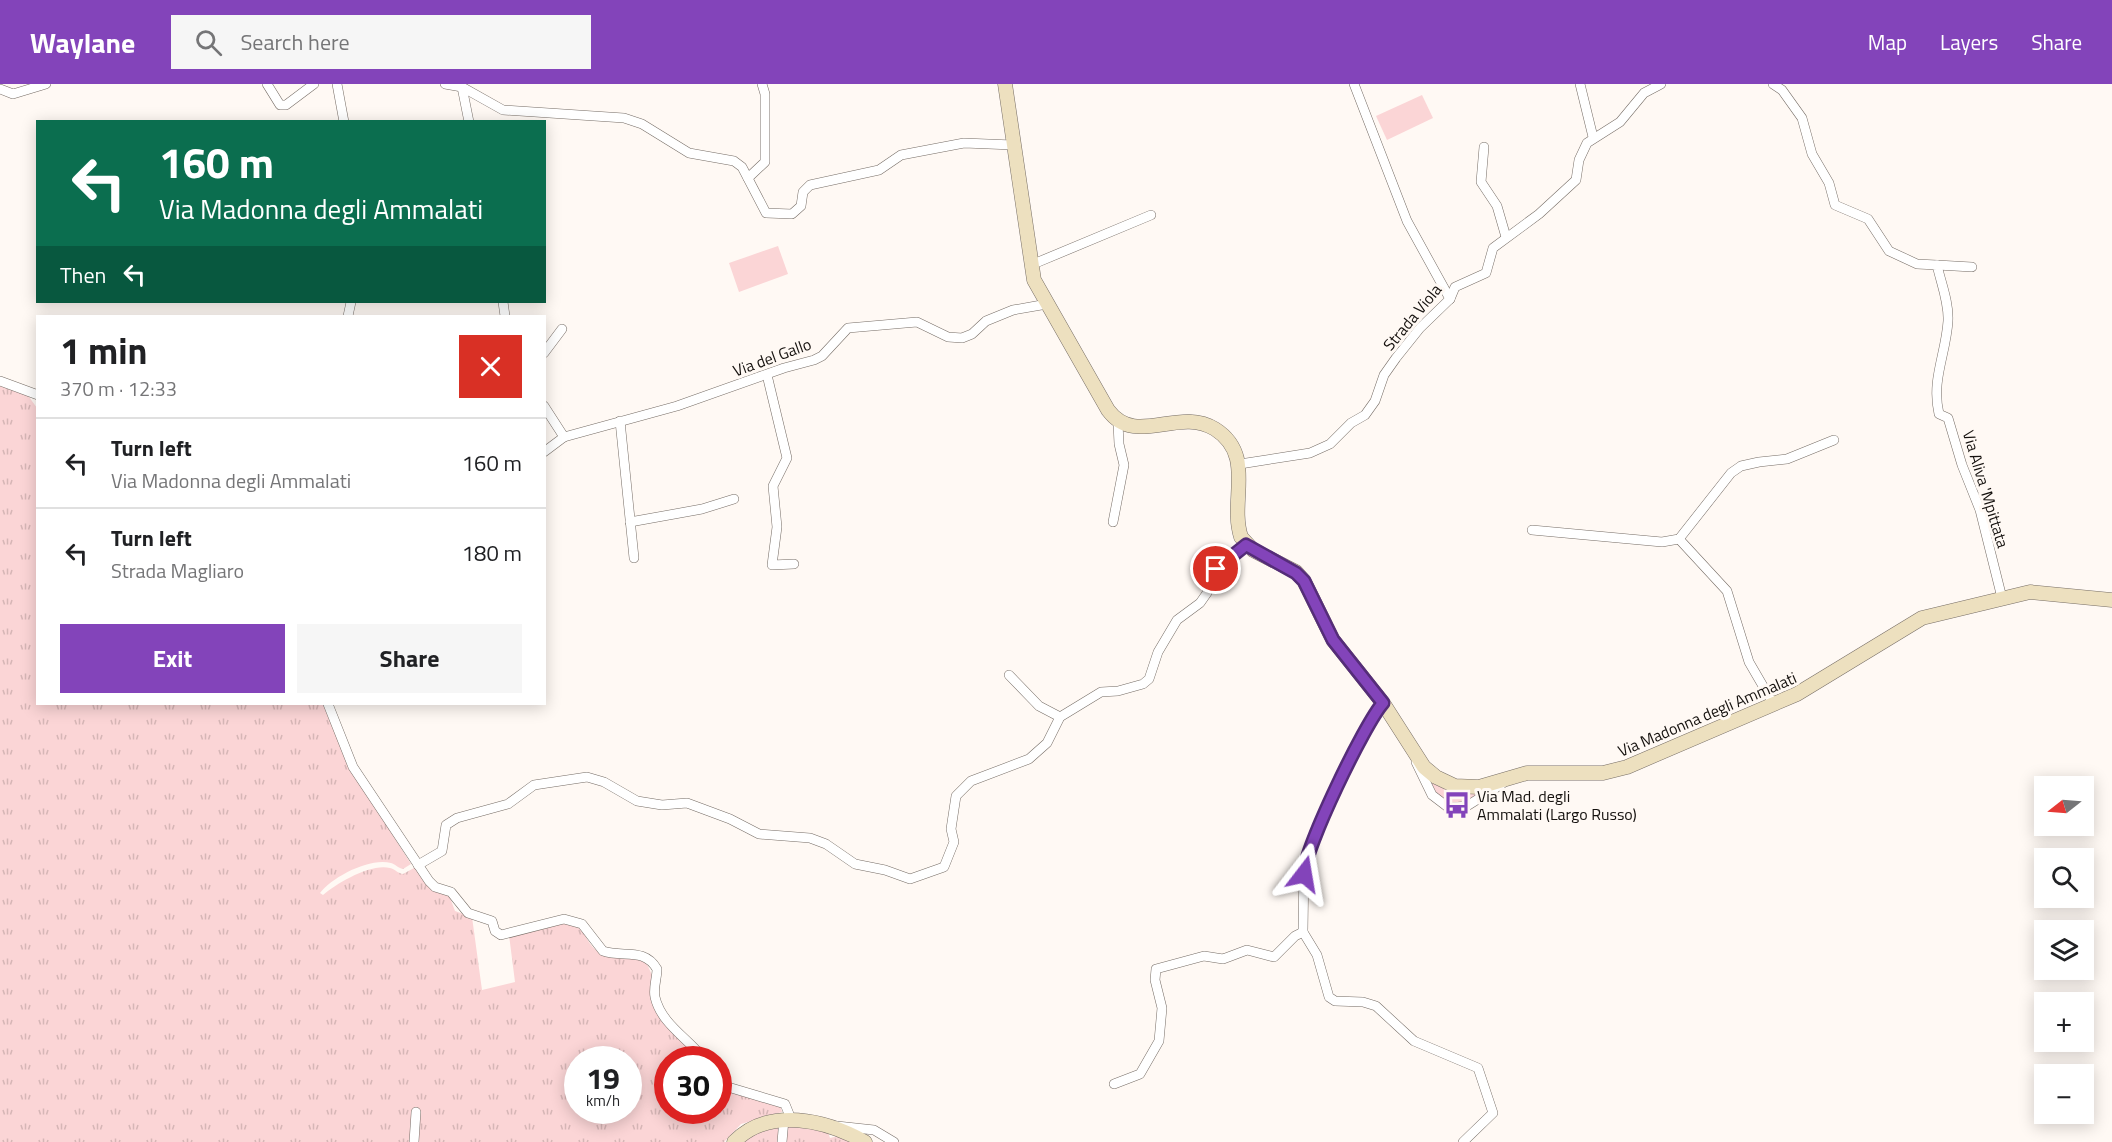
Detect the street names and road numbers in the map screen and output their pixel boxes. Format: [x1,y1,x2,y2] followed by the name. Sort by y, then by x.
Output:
[1377,278,1447,356] street label: Strada Viola
[729,332,815,382] street label: Via del Gallo
[1957,427,2015,551] street label: Via Aliva 'Mpittata
[1614,665,1800,763] street label: Via Madonna degli Ammalati

